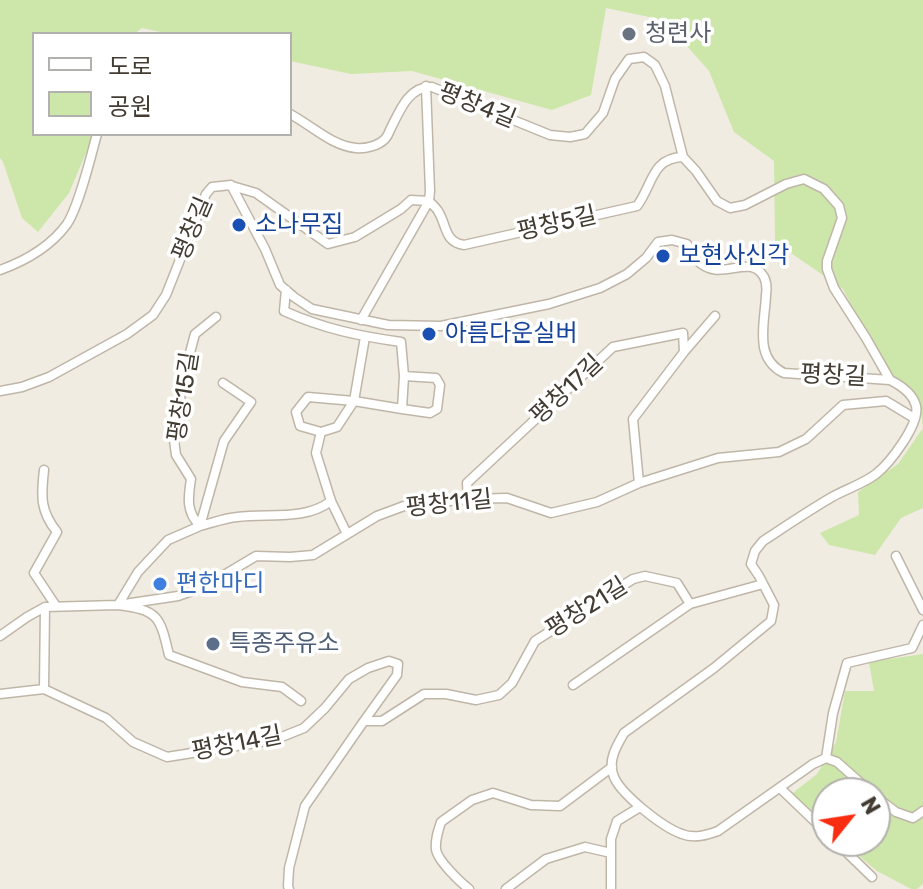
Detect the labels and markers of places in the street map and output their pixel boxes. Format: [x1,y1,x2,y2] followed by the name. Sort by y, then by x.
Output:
[645,20,711,48] place label: 청련사
[620,25,638,43] marker: 청련사
[255,211,343,239] place label: 소나무집
[230,216,248,234] marker: 소나무집
[679,242,789,270] place label: 보현사신각
[654,247,672,265] marker: 보현사신각
[445,320,577,348] place label: 아름다운실버
[420,325,438,343] marker: 아름다운실버
[176,570,264,598] place label: 편한마디
[151,575,169,593] marker: 편한마디
[229,630,339,658] place label: 특종주유소
[204,635,222,653] marker: 특종주유소

